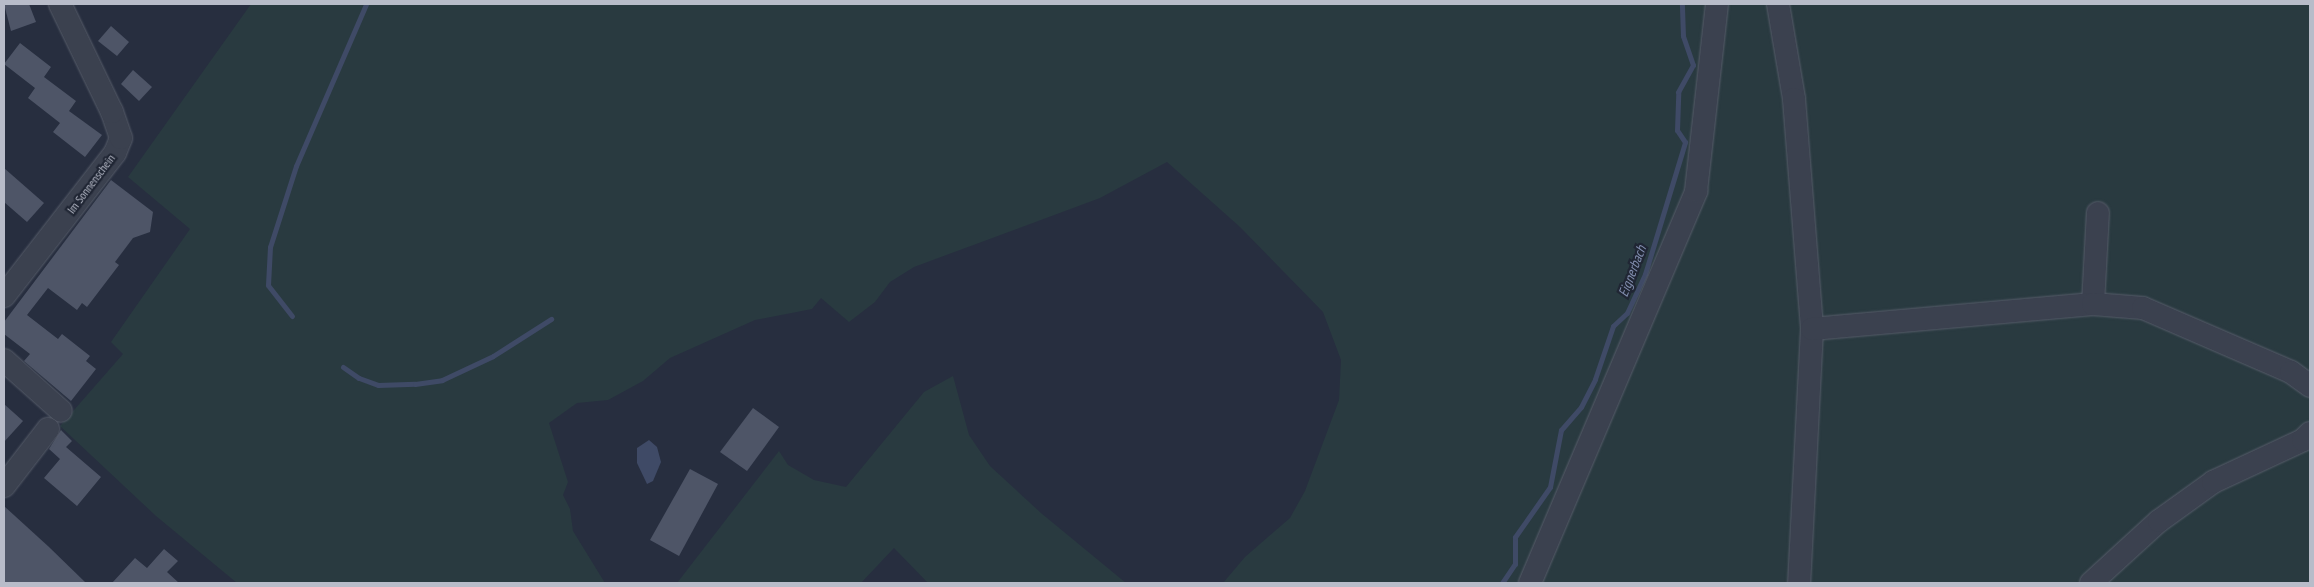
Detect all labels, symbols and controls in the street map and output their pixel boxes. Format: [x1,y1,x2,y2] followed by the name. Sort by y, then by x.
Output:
[64,151,118,217] street label: Im Sonnenschein
[1615,243,1649,299] water label: Eignerbach

